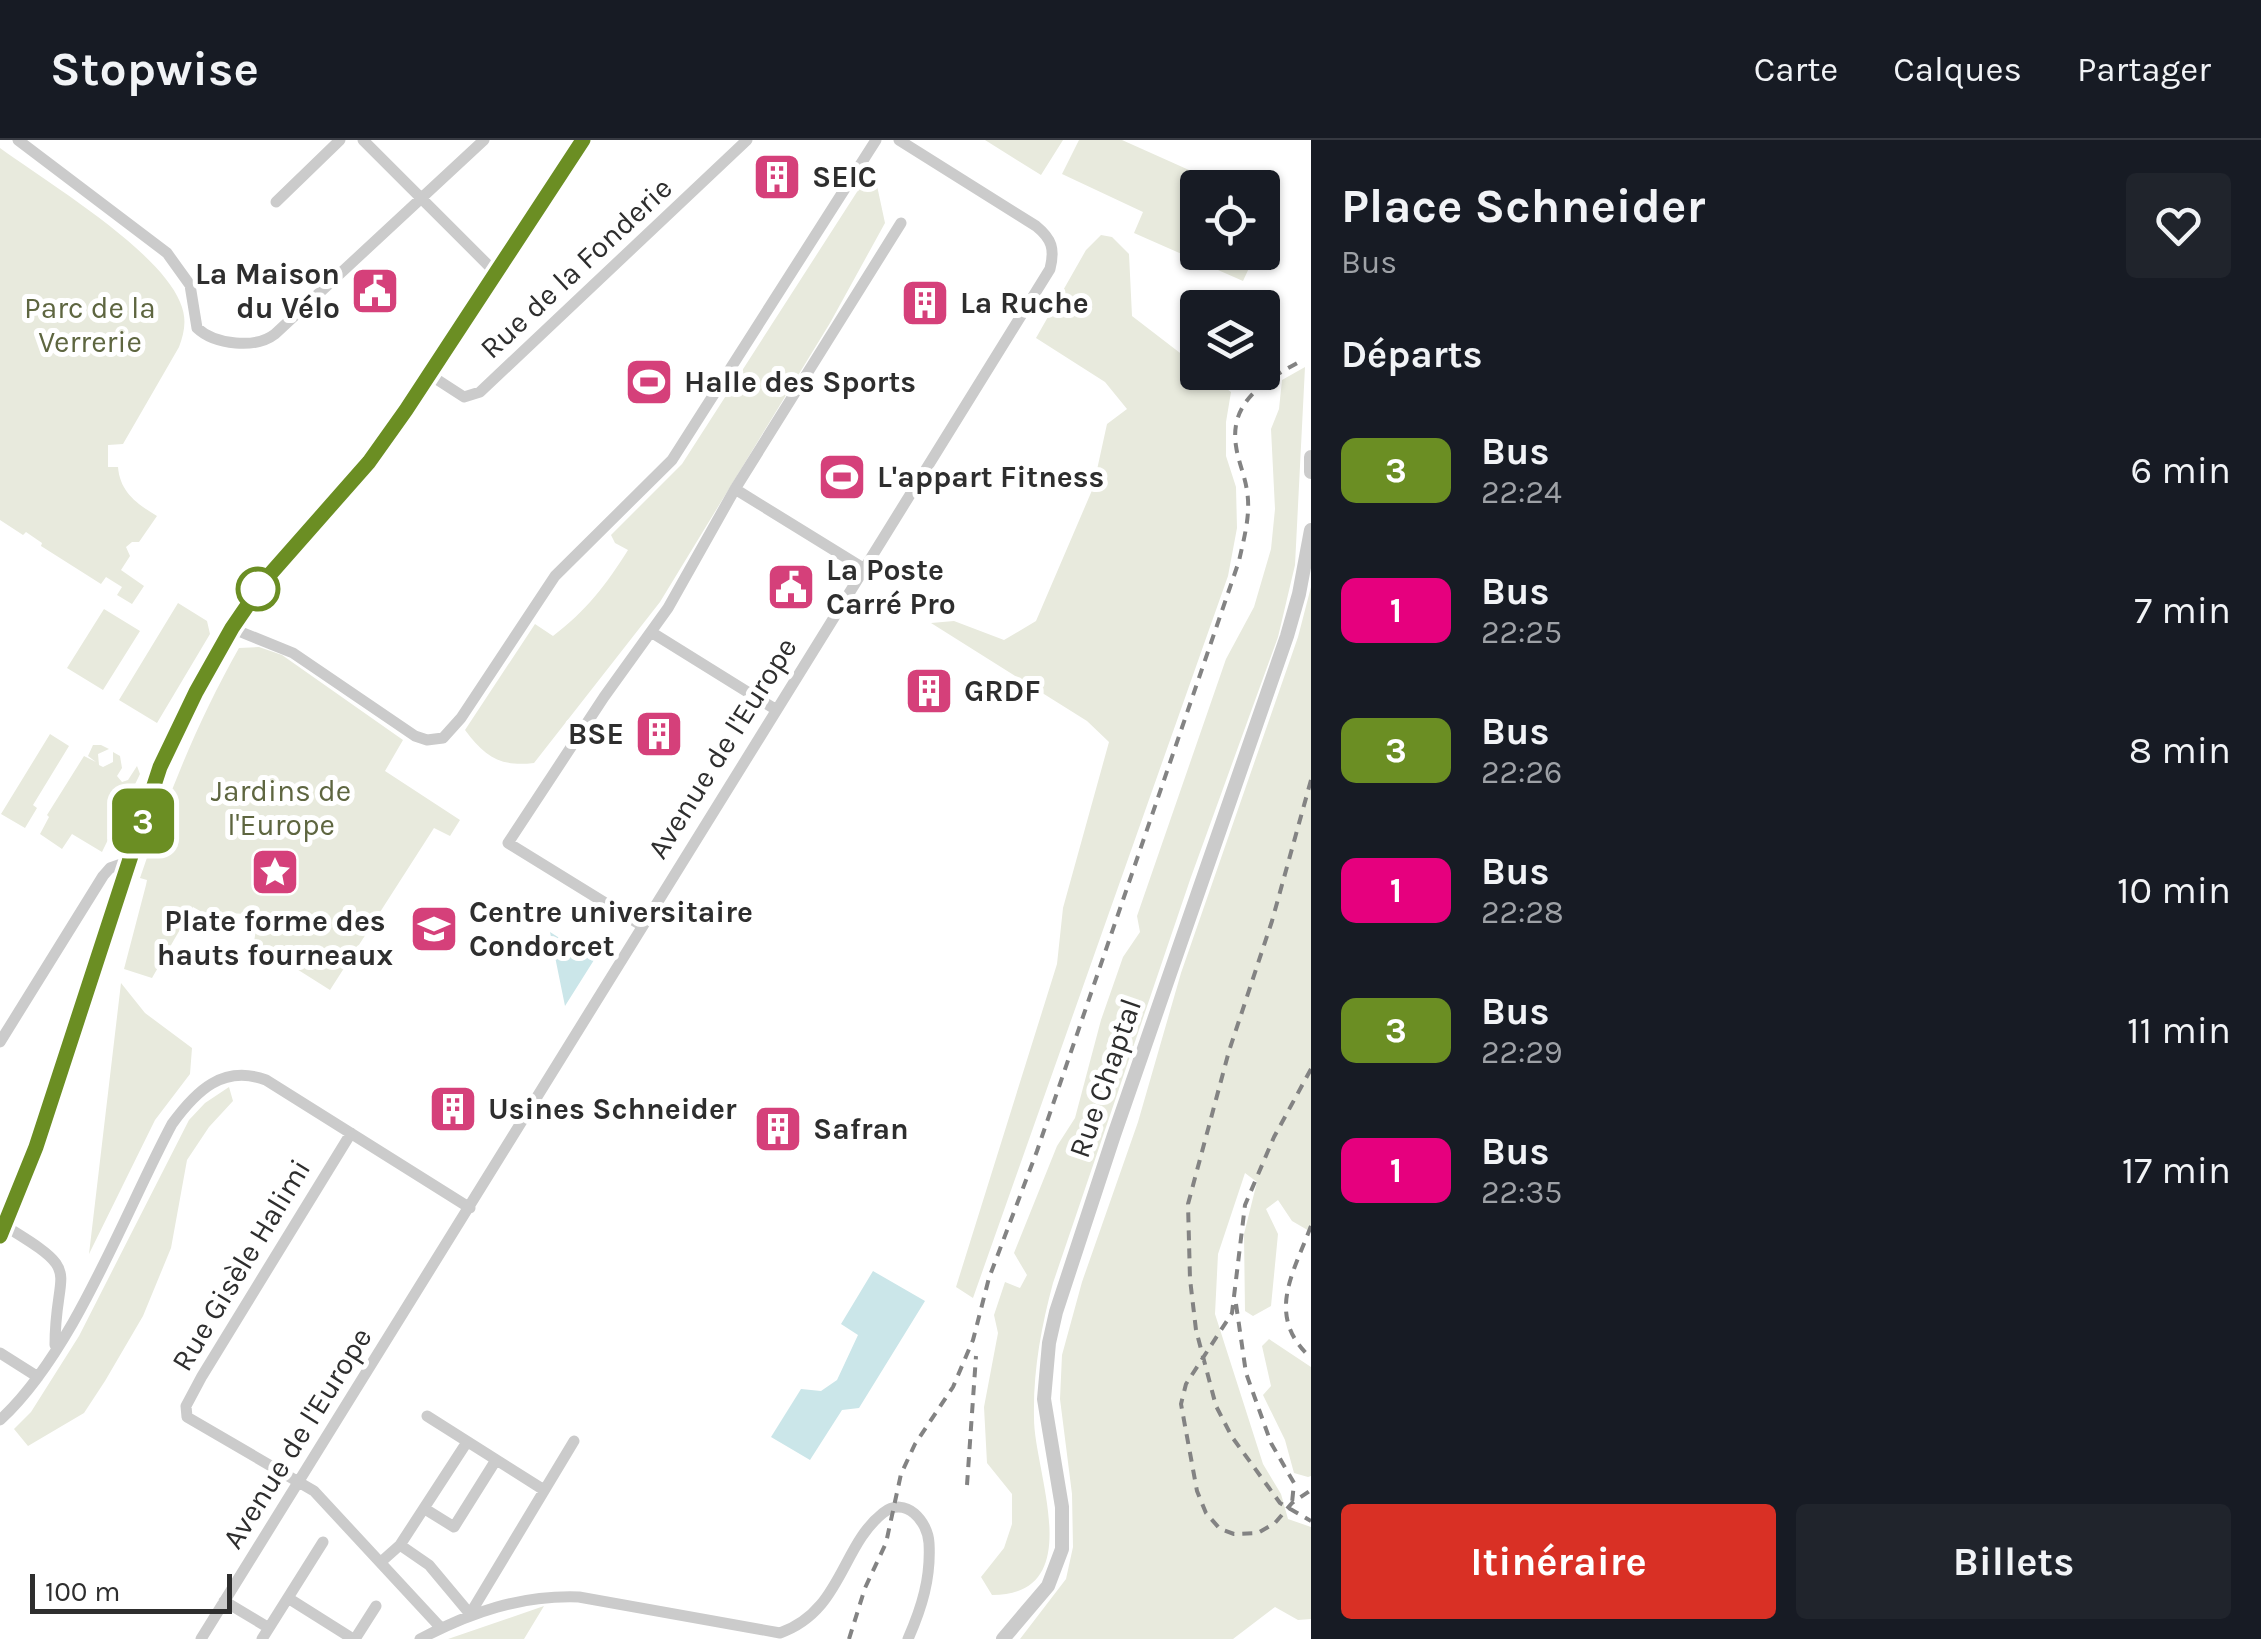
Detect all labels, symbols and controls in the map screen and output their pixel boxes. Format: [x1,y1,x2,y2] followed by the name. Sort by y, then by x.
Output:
[50,41,259,97] text: Stopwise
[1754,49,1838,90] text: Carte
[1893,49,2022,90] text: Calques
[2077,49,2211,90] text: Partager
[751,151,803,203] building icon: SEIC
[812,159,877,195] place label: SEIC
[473,170,679,366] street label: Rue de la Fonderie
[1180,170,1280,390] map controls
[1180,170,1280,270] button: locate
[2126,173,2231,278] button: heart
[1341,178,1705,234] text: Place Schneider
[1341,244,1397,281] text: Bus
[195,256,340,326] place label: La Maison du Vélo
[349,265,401,317] public building icon: La Maison du Vélo
[899,277,951,329] building icon: La Ruche
[960,285,1089,321] place label: La Ruche
[24,290,156,360] park label: Parc de la Verrerie
[1180,290,1280,390] button: layers
[1341,332,1483,377] text: Départs
[623,356,675,408] sports icon: Halle des Sports
[684,364,916,400] place label: Halle des Sports
[1481,429,1550,474] text: Bus
[2130,448,2231,493] text: 6 min
[1385,450,1407,491] text: 3
[816,451,868,503] sports icon: L'appart Fitness
[877,459,1104,495] place label: L'appart Fitness
[1481,474,1562,511] text: 22:24
[826,552,956,622] place label: La Poste Carré Pro
[765,561,817,613] public building icon: La Poste Carré Pro
[237,568,279,610] unlabelled marker
[1481,569,1550,614] text: Bus
[2134,588,2231,633] text: 7 min
[1390,590,1402,631] text: 1
[1481,614,1562,651] text: 22:25
[639,631,805,865] street label: Avenue de l'Europe
[903,665,955,717] building icon: GRDF
[964,673,1041,709] place label: GRDF
[633,708,685,760] building icon: BSE
[1481,709,1550,754] text: Bus
[568,716,624,752] place label: BSE
[2129,728,2231,773] text: 8 min
[1385,730,1407,771] text: 3
[1481,754,1562,791] text: 22:26
[211,773,351,843] park label: Jardins de l'Europe
[110,788,176,854] line badge: 3
[132,801,154,842] text: 3
[249,846,301,898] place icon: Plate forme des hauts fourneaux
[1481,849,1550,894] text: Bus
[2117,868,2231,913] text: 10 min
[1390,870,1402,911] text: 1
[469,894,753,964] place label: Centre universitaire Condorcet
[1481,894,1564,931] text: 22:28
[157,903,394,973] place label: Plate forme des hauts fourneaux
[408,903,460,955] school or university icon: Centre universitaire Condorcet
[1481,989,1550,1034] text: Bus
[1061,994,1149,1162] street label: Rue Chaptal
[2127,1008,2231,1053] text: 11 min
[1385,1010,1407,1051] text: 3
[1481,1034,1563,1071] text: 22:29
[427,1083,479,1135] building icon: Usines Schneider
[488,1091,737,1127] place label: Usines Schneider
[752,1103,804,1155] building icon: Safran
[813,1111,909,1147] place label: Safran
[1481,1129,1550,1174] text: Bus
[2122,1148,2231,1193] text: 17 min
[1390,1150,1402,1191] text: 1
[164,1153,318,1377] street label: Rue Gisèle Halimi
[1481,1174,1562,1211] text: 22:35
[214,1321,380,1555] street label: Avenue de l'Europe
[1341,1504,1776,1619] button: Itinéraire
[1796,1504,2231,1619] button: Billets
[30,1569,232,1614] scale bar
[45,1575,120,1608] text: 100 m

